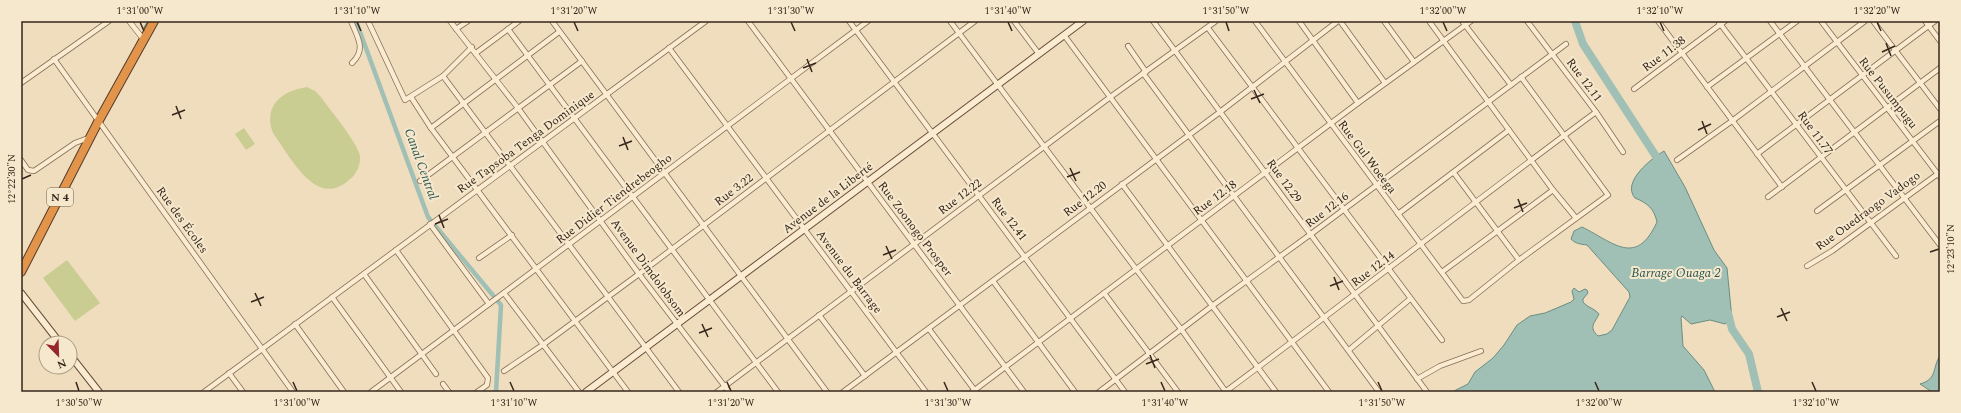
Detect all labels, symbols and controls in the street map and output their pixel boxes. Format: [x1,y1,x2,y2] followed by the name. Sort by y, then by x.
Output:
[117,3,164,19] text: 1°31'00"W
[334,3,381,19] text: 1°31'10"W
[551,3,598,19] text: 1°31'20"W
[768,3,815,19] text: 1°31'30"W
[985,3,1032,19] text: 1°31'40"W
[1203,3,1250,19] text: 1°31'50"W
[1420,3,1467,19] text: 1°32'00"W
[1637,3,1684,19] text: 1°32'10"W
[1854,3,1901,19] text: 1°32'20"W
[1638,31,1690,77] street label: Rue 11.38
[1854,53,1922,133] street label: Rue Pusumpugu
[1561,54,1607,106] street label: Rue 12.11
[453,85,599,199] street label: Rue Tapsoba Tenga Dominique
[1792,107,1838,159] street label: Rue 11.77
[1333,116,1401,198] street label: Rue Gul Woeega
[399,125,443,203] water label: Canal Central
[552,149,676,249] street label: Rue Didier Tiendrebeogho
[4,154,20,204] text: 12°22'30"N
[1261,155,1307,207] street label: Rue 12.29
[779,157,878,238] street label: Avenue de la Liberté
[1812,166,1924,256] street label: Rue Ouedraogo Vadogo
[711,169,757,211] street label: Rue 3.22
[934,174,986,220] street label: Rue 12.22
[1189,175,1241,221] street label: Rue 12.18
[1059,176,1111,222] street label: Rue 12.20
[873,177,957,281] street label: Rue Zoonogo Prosper
[151,183,213,257] street label: Rue des Écoles
[1301,187,1353,233] street label: Rue 12.16
[47,188,73,206] road number: N 4
[986,193,1032,245] street label: Rue 12.41
[606,215,690,321] street label: Avenue Dimdolobsom
[1943,224,1959,274] text: 12°23'10"N
[811,226,887,318] street label: Avenue du Barrage
[1347,246,1399,292] street label: Rue 12.14
[1631,263,1721,283] water label: Barrage Ouaga 2
[38,335,78,375] north arrow
[54,354,69,373] text: N
[56,395,103,411] text: 1°30'50"W
[274,395,321,411] text: 1°31'00"W
[491,395,538,411] text: 1°31'10"W
[708,395,755,411] text: 1°31'20"W
[925,395,972,411] text: 1°31'30"W
[1142,395,1189,411] text: 1°31'40"W
[1359,395,1406,411] text: 1°31'50"W
[1576,395,1623,411] text: 1°32'00"W
[1793,395,1840,411] text: 1°32'10"W

